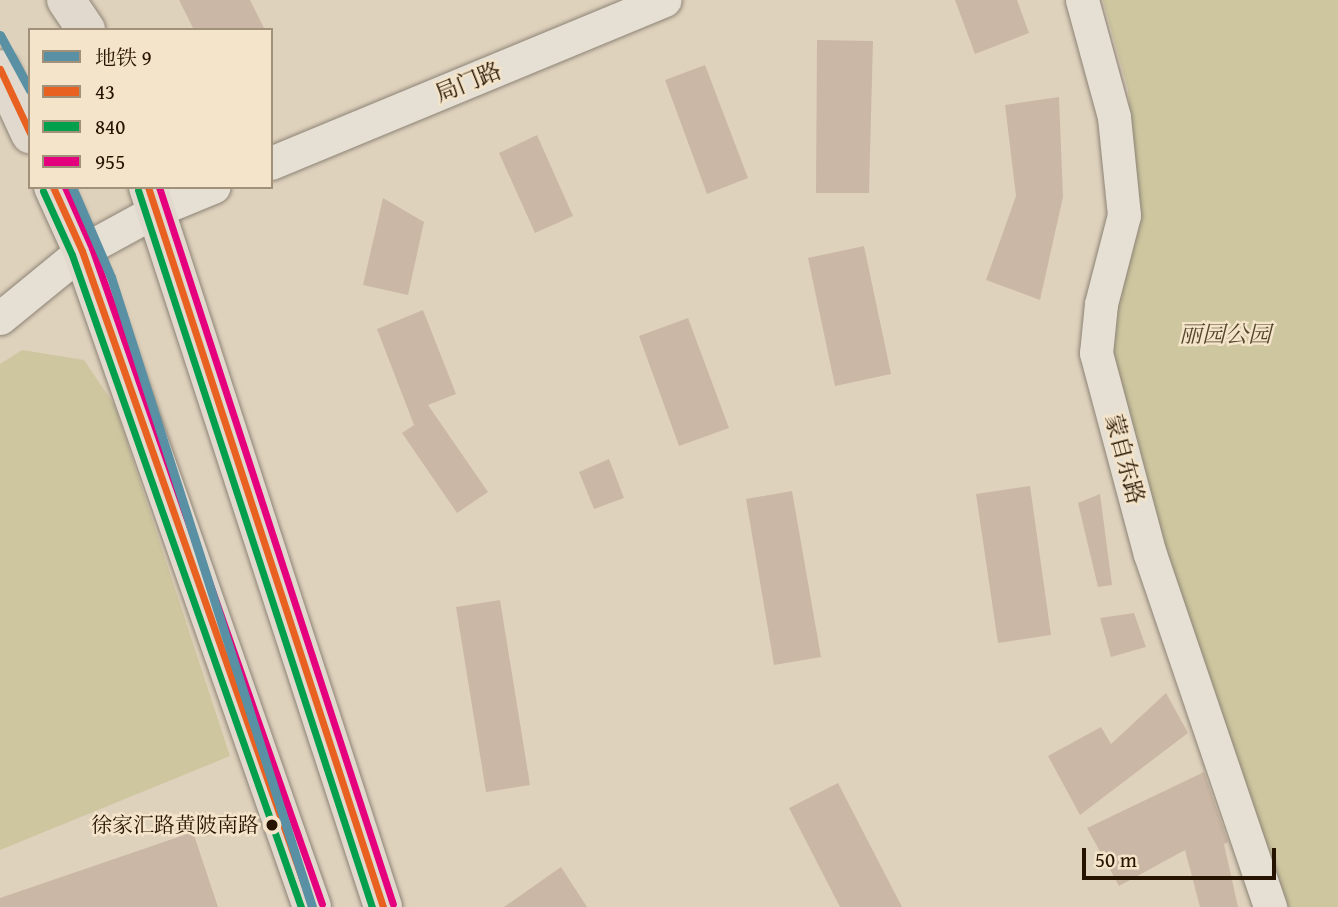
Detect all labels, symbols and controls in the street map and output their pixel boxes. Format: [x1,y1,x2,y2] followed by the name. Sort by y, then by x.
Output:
[28,28,273,189] legend
[95,42,152,73] text: 地铁 9
[431,56,505,108] street label: 局门路
[95,76,115,107] text: 43
[95,111,125,142] text: 840
[95,146,125,177] text: 955
[1179,320,1271,348] park label: 丽园公园
[1100,411,1150,507] street label: 蒙自东路
[91,812,259,838] place label: 徐家汇路黄陂南路
[265,818,279,832] marker: 徐家汇路黄陂南路
[1086,834,1280,878] scale bar
[1095,844,1137,875] text: 50 m

